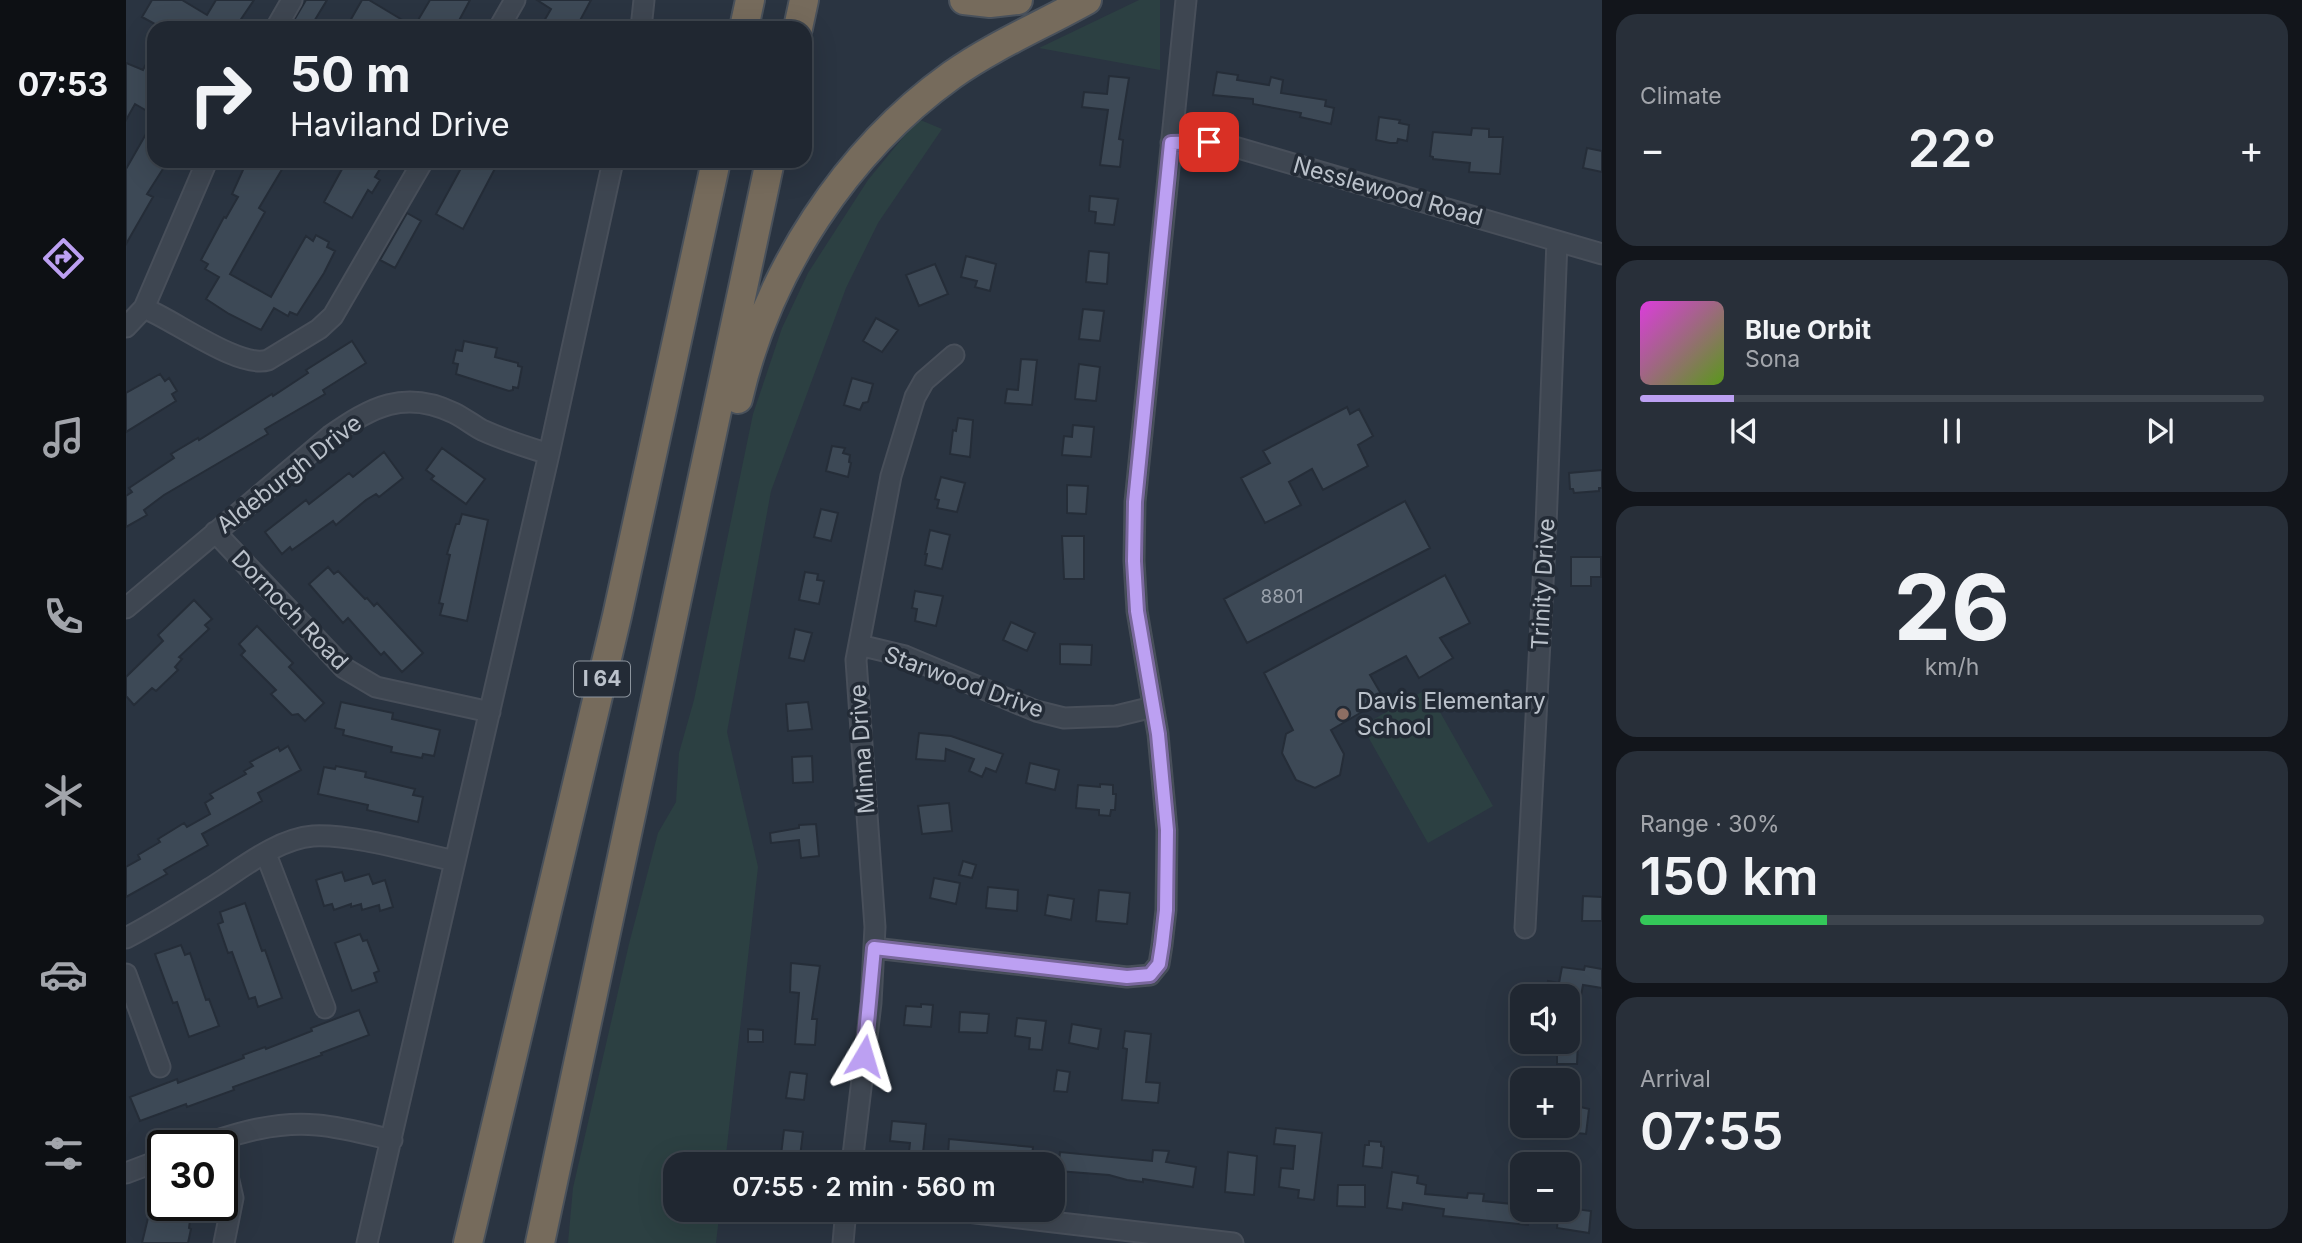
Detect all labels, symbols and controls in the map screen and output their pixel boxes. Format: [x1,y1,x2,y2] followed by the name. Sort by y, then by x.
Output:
[290,45,411,104] text: 50 m
[175,49,266,140] icon: right
[18,65,108,104] text: 07:53
[1640,82,1722,110] text: Climate
[290,105,510,144] text: Haviland Drive
[1179,112,1239,172] pin
[1908,117,1996,180] text: 22°
[1190,123,1228,161] icon: arrive
[1640,126,1665,172] text: −
[2239,126,2264,172] text: +
[1290,151,1486,231] street label: Nesslewood Road
[39,234,88,283] icon: directions
[1745,314,1871,345] text: Blue Orbit
[1745,345,1800,373] text: Sona
[211,409,367,539] street label: Aldeburgh Drive
[1725,412,1763,450] icon: previous
[1933,412,1971,450] icon: pause
[2141,412,2179,450] icon: next
[39,413,88,462] icon: music
[1526,517,1560,651] street label: Trinity Drive
[226,544,354,676] street label: Dornoch Road
[1894,552,2010,662] text: 26
[1260,585,1304,608] house number: 8801
[39,592,88,641] icon: phone
[880,640,1048,724] street label: Starwood Drive
[1925,653,1979,681] text: km/h
[574,662,630,696] road number: I 64
[844,683,880,815] street label: Minna Drive
[1357,687,1546,741] place label: Davis Elementary School
[1335,706,1351,722] marker: Davis Elementary School
[39,771,88,820] icon: climate
[1640,810,1780,838] text: Range · 30%
[1640,845,1819,908] text: 150 km
[39,950,88,999] icon: car
[1510,984,1580,1222] map controls
[1510,984,1580,1054] button: sound
[827,1019,901,1093] position arrow
[1640,1065,1711,1093] text: Arrival
[1510,1068,1580,1138] button: +
[1640,1100,1783,1163] text: 07:55
[39,1129,88,1178] icon: filters
[147,1130,238,1221] speed limit sign: 30
[1510,1152,1580,1222] button: −
[732,1171,996,1202] text: 07:55 · 2 min · 560 m

